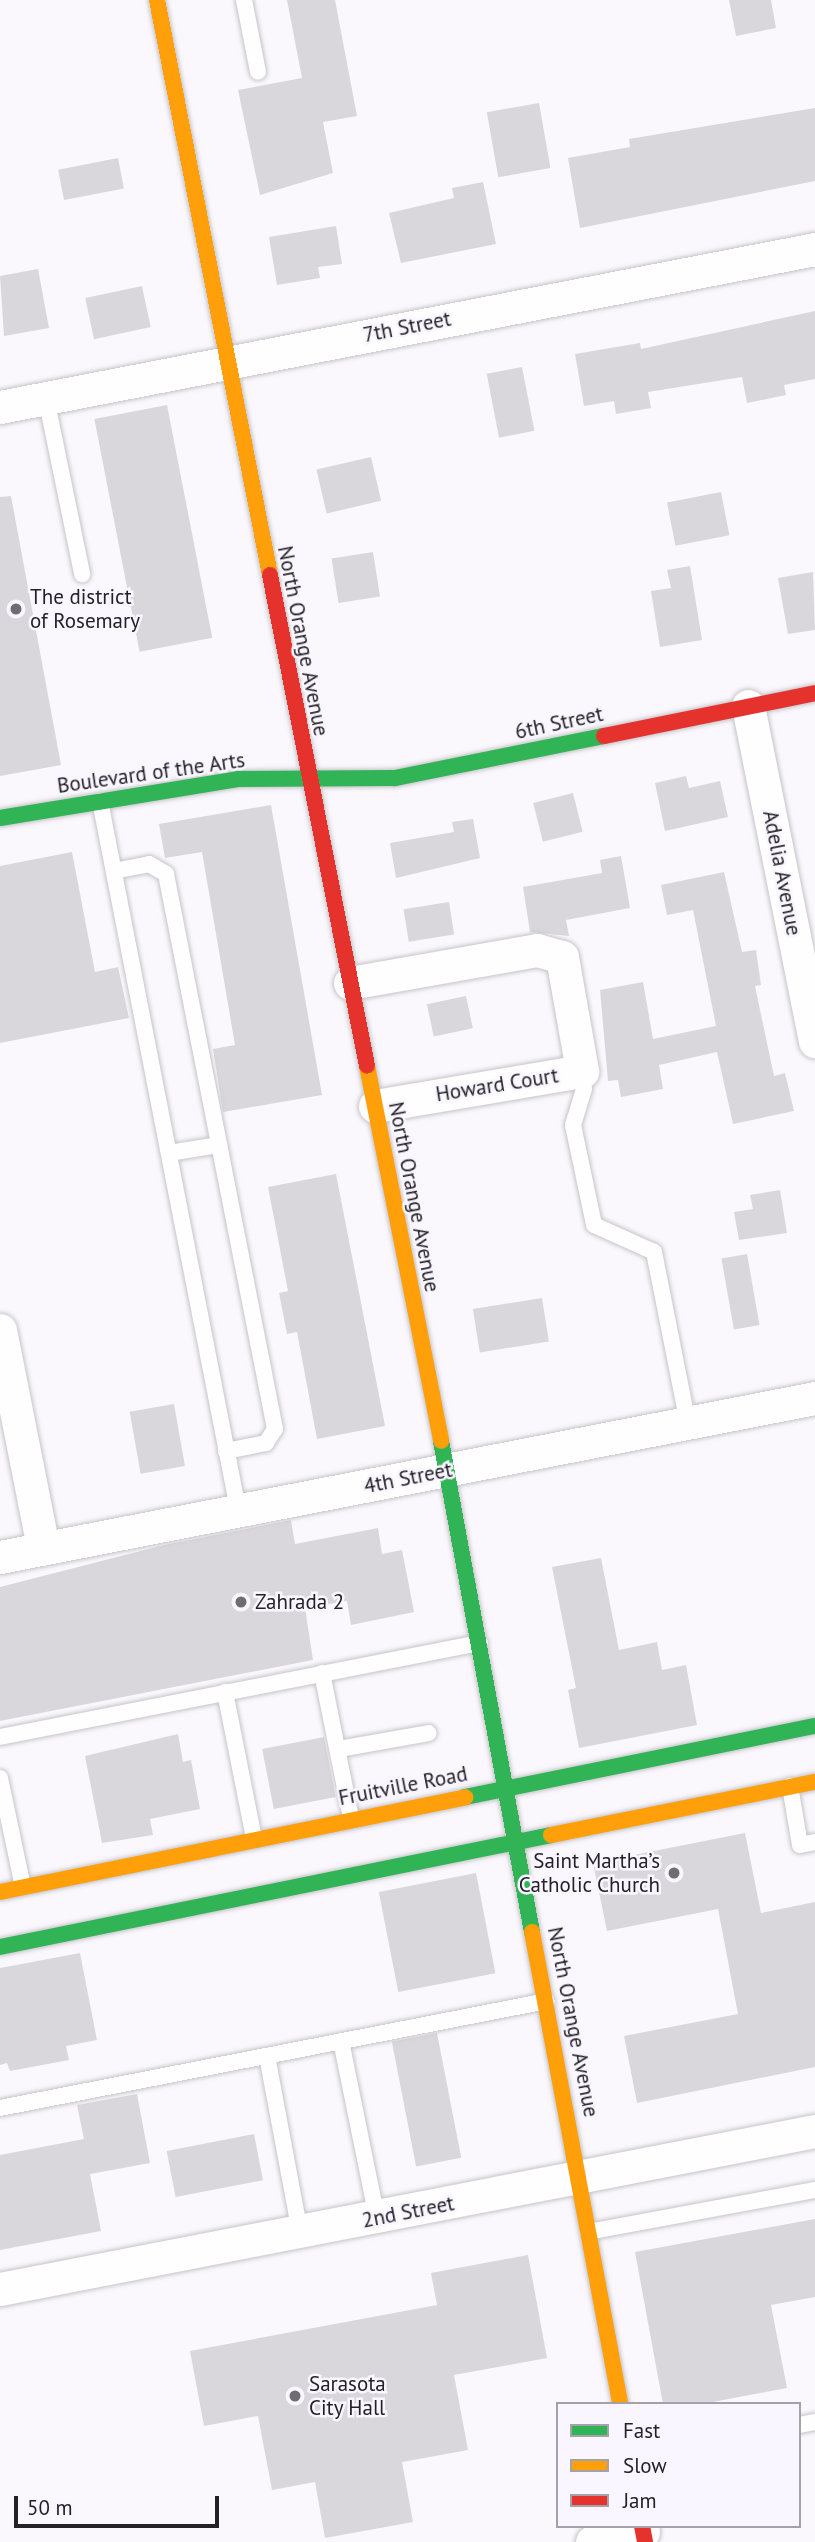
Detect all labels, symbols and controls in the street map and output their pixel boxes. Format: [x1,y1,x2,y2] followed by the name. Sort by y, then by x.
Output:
[361,306,453,348] street label: 7th Street
[272,543,334,739] street label: North Orange Avenue
[30,584,140,634] place label: The district of Rosemary
[8,601,24,617] marker: The district of Rosemary
[513,701,605,745] street label: 6th Street
[55,747,247,799] street label: Boulevard of the Arts
[757,808,807,938] street label: Adelia Avenue
[434,1063,560,1107] street label: Howard Court
[383,1099,445,1295] street label: North Orange Avenue
[362,1457,454,1499] street label: 4th Street
[255,1589,344,1615] place label: Zahrada 2
[233,1594,249,1610] marker: Zahrada 2
[336,1761,470,1811] street label: Fruitville Road
[518,1848,660,1898] place label: Saint Martha’s Catholic Church
[666,1865,682,1881] marker: Saint Martha’s Catholic Church
[542,1924,604,2120] street label: North Orange Avenue
[360,2191,456,2233] street label: 2nd Street
[309,2371,386,2421] place label: Sarasota City Hall
[287,2388,303,2404] marker: Sarasota City Hall
[556,2402,801,2528] legend
[623,2417,660,2444] text: Fast
[623,2452,667,2479] text: Slow
[18,2482,222,2526] scale bar
[623,2487,657,2514] text: Jam
[27,2494,73,2521] text: 50 m

